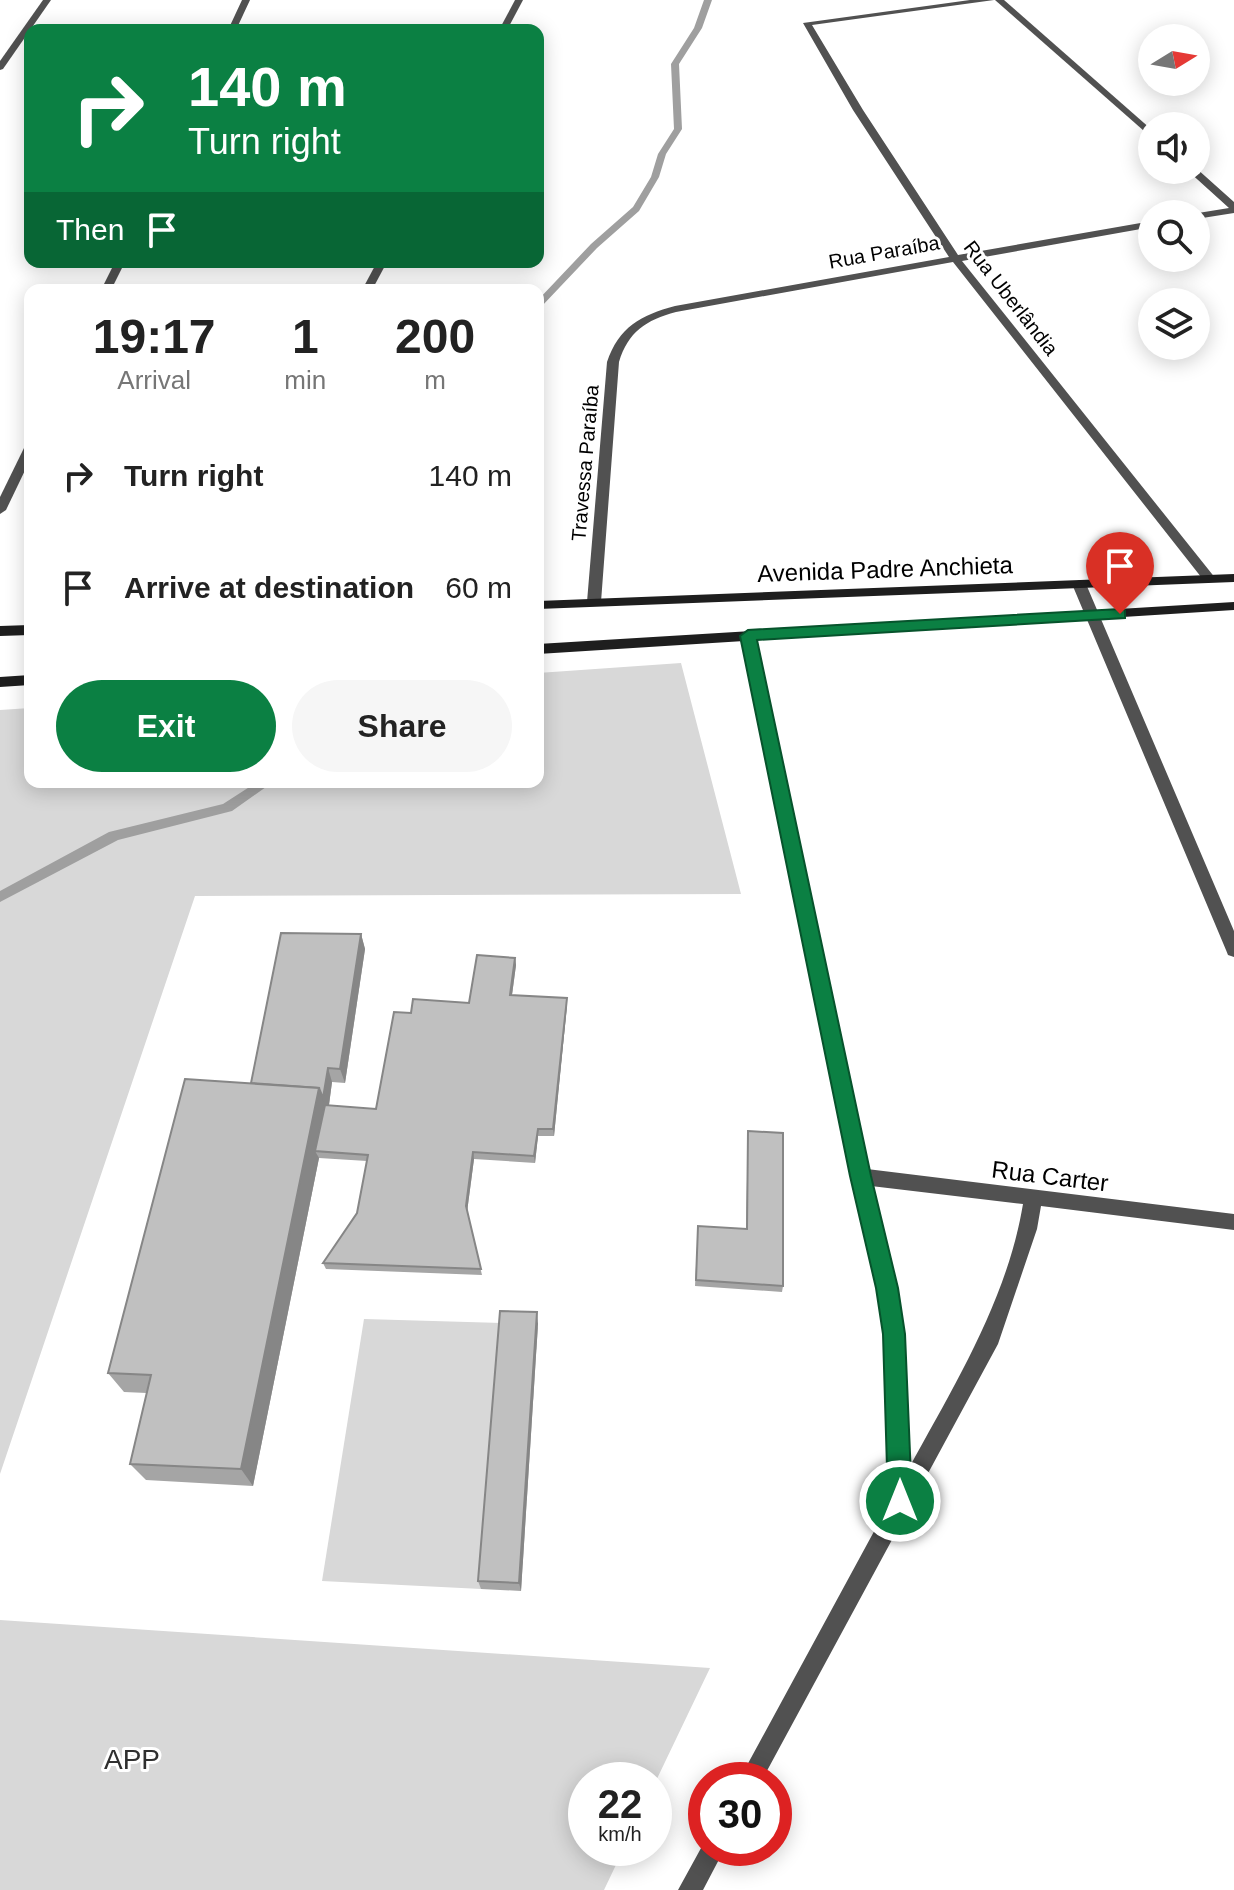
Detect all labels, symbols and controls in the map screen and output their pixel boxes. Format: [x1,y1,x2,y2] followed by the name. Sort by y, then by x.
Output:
[1138,24,1210,96] north arrow
[1138,24,1210,360] map controls
[188,55,347,118] text: 140 m
[56,56,160,160] icon: right
[1138,112,1210,184] button: sound
[188,121,341,162] text: Turn right
[1138,200,1210,272] button: search
[140,208,184,252] icon: arrive
[56,213,124,246] text: Then
[827,231,942,273] street label: Rua Paraíba
[960,236,1063,360] street label: Rua Uberlândia
[1138,288,1210,360] button: layers
[93,310,216,363] text: 19:17
[292,310,319,363] text: 1
[395,310,475,363] text: 200
[117,365,191,395] text: Arrival
[284,365,326,395] text: min
[424,365,446,395] text: m
[567,383,603,542] street label: Travessa Paraíba
[56,454,100,498] icon: right
[124,459,263,492] text: Turn right
[429,459,512,492] text: 140 m
[1086,532,1154,614] pin
[1098,544,1142,588] icon: arrive
[757,551,1014,587] street label: Avenida Padre Anchieta
[56,566,100,610] icon: arrive
[124,571,414,604] text: Arrive at destination
[445,571,512,604] text: 60 m
[56,680,276,772] button: Exit
[292,680,512,772] button: Share
[990,1155,1110,1197] street label: Rua Carter
[858,1459,942,1543] position arrow
[104,1744,160,1775] park label: APP
[688,1762,792,1866] speed limit sign: 30
[598,1782,642,1826] text: 22
[598,1823,642,1845] text: km/h

